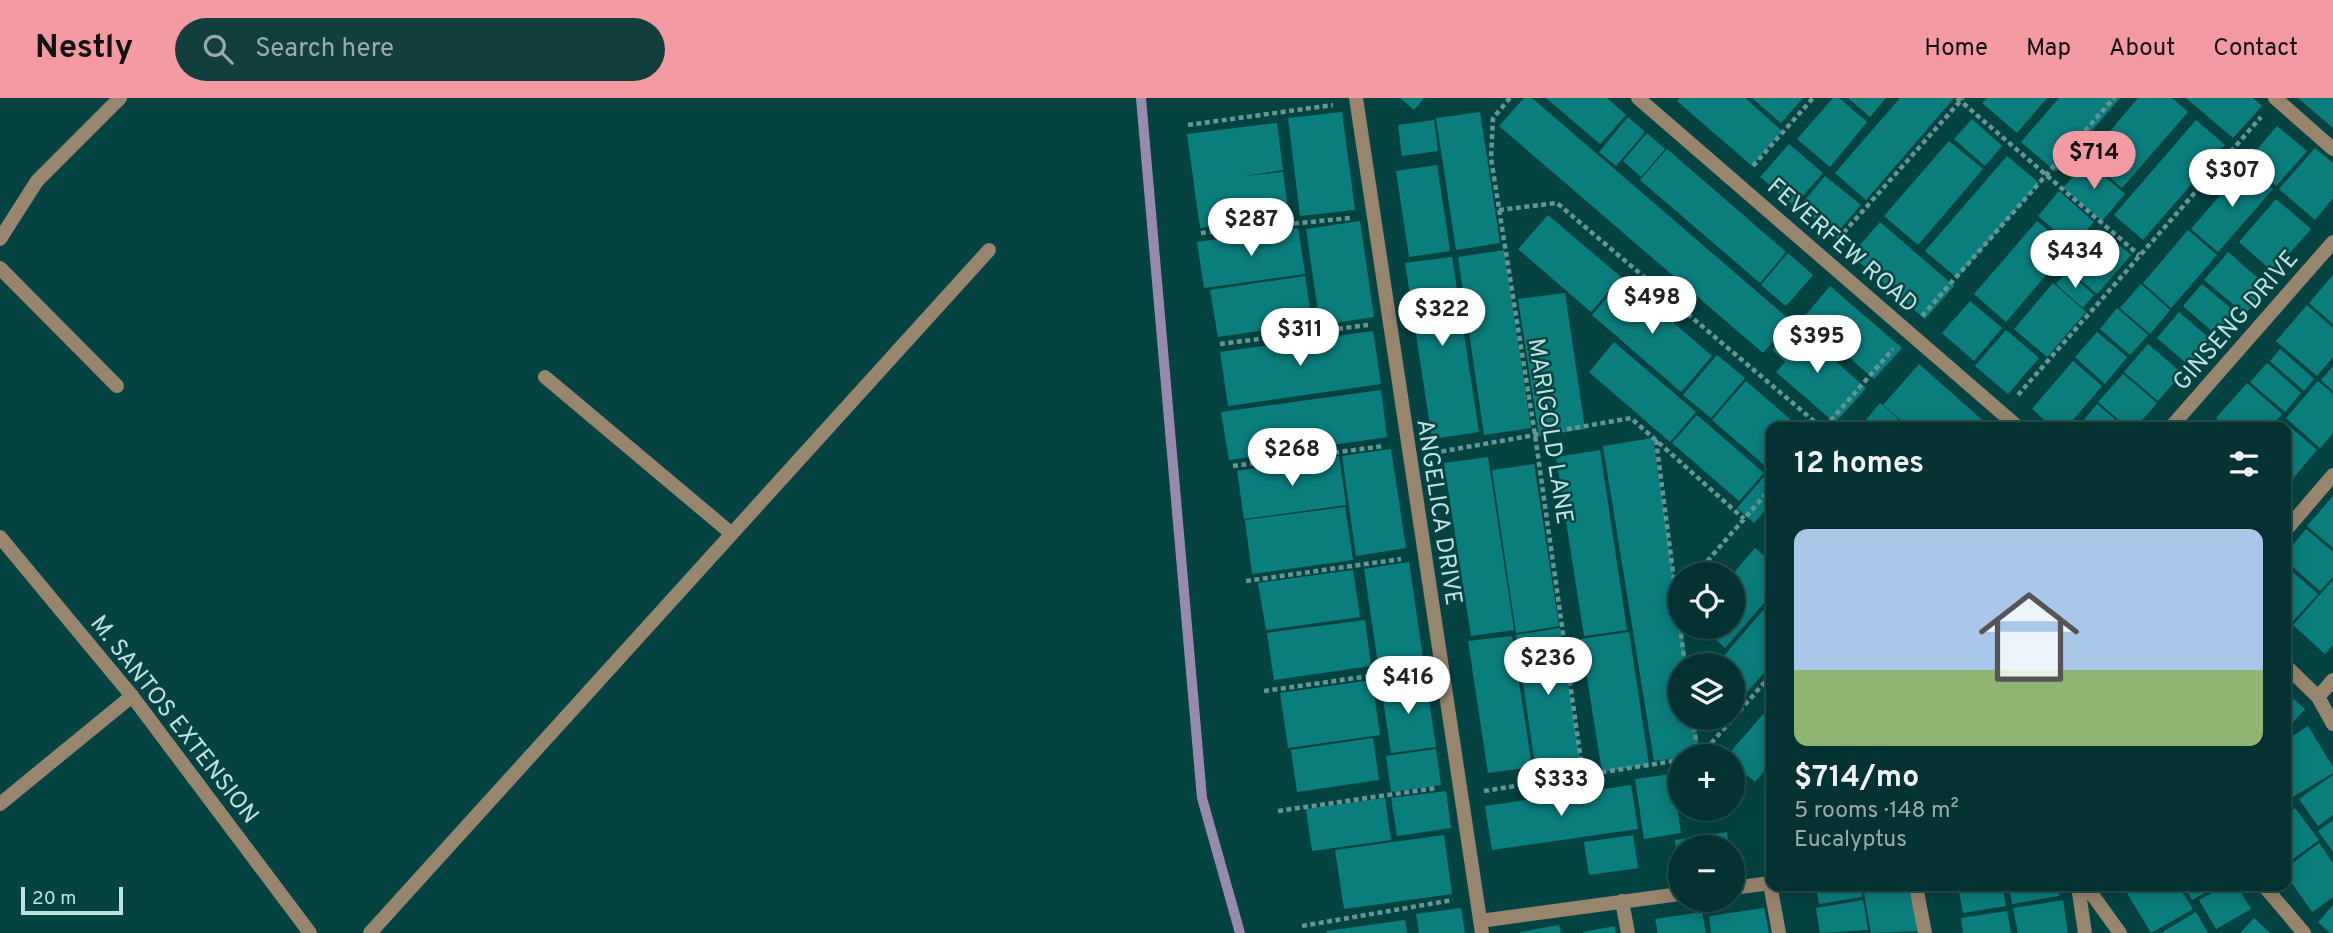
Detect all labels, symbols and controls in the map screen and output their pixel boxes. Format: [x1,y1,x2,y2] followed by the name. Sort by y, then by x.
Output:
[175,18,665,81] search box
[35,28,133,70] text: Nestly
[199,30,237,68] icon: search
[255,33,394,66] text: Search here
[1924,34,1988,64] text: Home
[2026,34,2071,64] text: Map
[2109,34,2175,64] text: About
[2213,34,2298,64] text: Contact
[2053,132,2135,191] pin: $714
[2069,139,2119,168] text: $714
[2191,150,2273,209] pin: $307
[2205,157,2259,186] text: $307
[1760,173,1923,320] street label: FEVERFEW ROAD
[1210,198,1292,258] pin: $287
[1224,206,1278,235] text: $287
[2034,230,2116,290] pin: $434
[2046,238,2104,267] text: $434
[2167,245,2306,398] street label: GINSENG DRIVE
[1611,276,1693,336] pin: $498
[1623,284,1681,313] text: $498
[1401,288,1483,348] pin: $322
[1414,296,1470,325] text: $322
[1259,308,1341,368] pin: $311
[1277,316,1323,345] text: $311
[1776,316,1858,375] pin: $395
[1789,323,1845,352] text: $395
[1520,336,1579,526] street label: MARIGOLD LANE
[1408,417,1468,608] street label: ANGELICA DRIVE
[1251,428,1333,488] pin: $268
[1264,436,1320,465] text: $268
[2225,445,2263,483] icon: filters
[1794,446,1924,483] text: 12 homes
[1668,562,1745,912] map controls
[1668,562,1745,639] button: locate
[1966,574,2092,700] icon: home
[83,610,264,830] street label: M. SANTOS EXTENSION
[1507,638,1589,697] pin: $236
[1520,645,1576,674] text: $236
[1668,653,1745,730] button: layers
[1367,656,1449,716] pin: $416
[1382,664,1434,693] text: $416
[1668,744,1745,821] button: +
[1520,758,1602,818] pin: $333
[1794,760,1919,797] text: $714/mo
[1533,766,1589,795] text: $333
[1794,797,1959,826] text: 5 rooms · 148 m²
[1794,826,1907,855] text: Eucalyptus
[1668,835,1745,912] button: −
[21,884,122,916] scale bar
[32,887,76,911] text: 20 m

